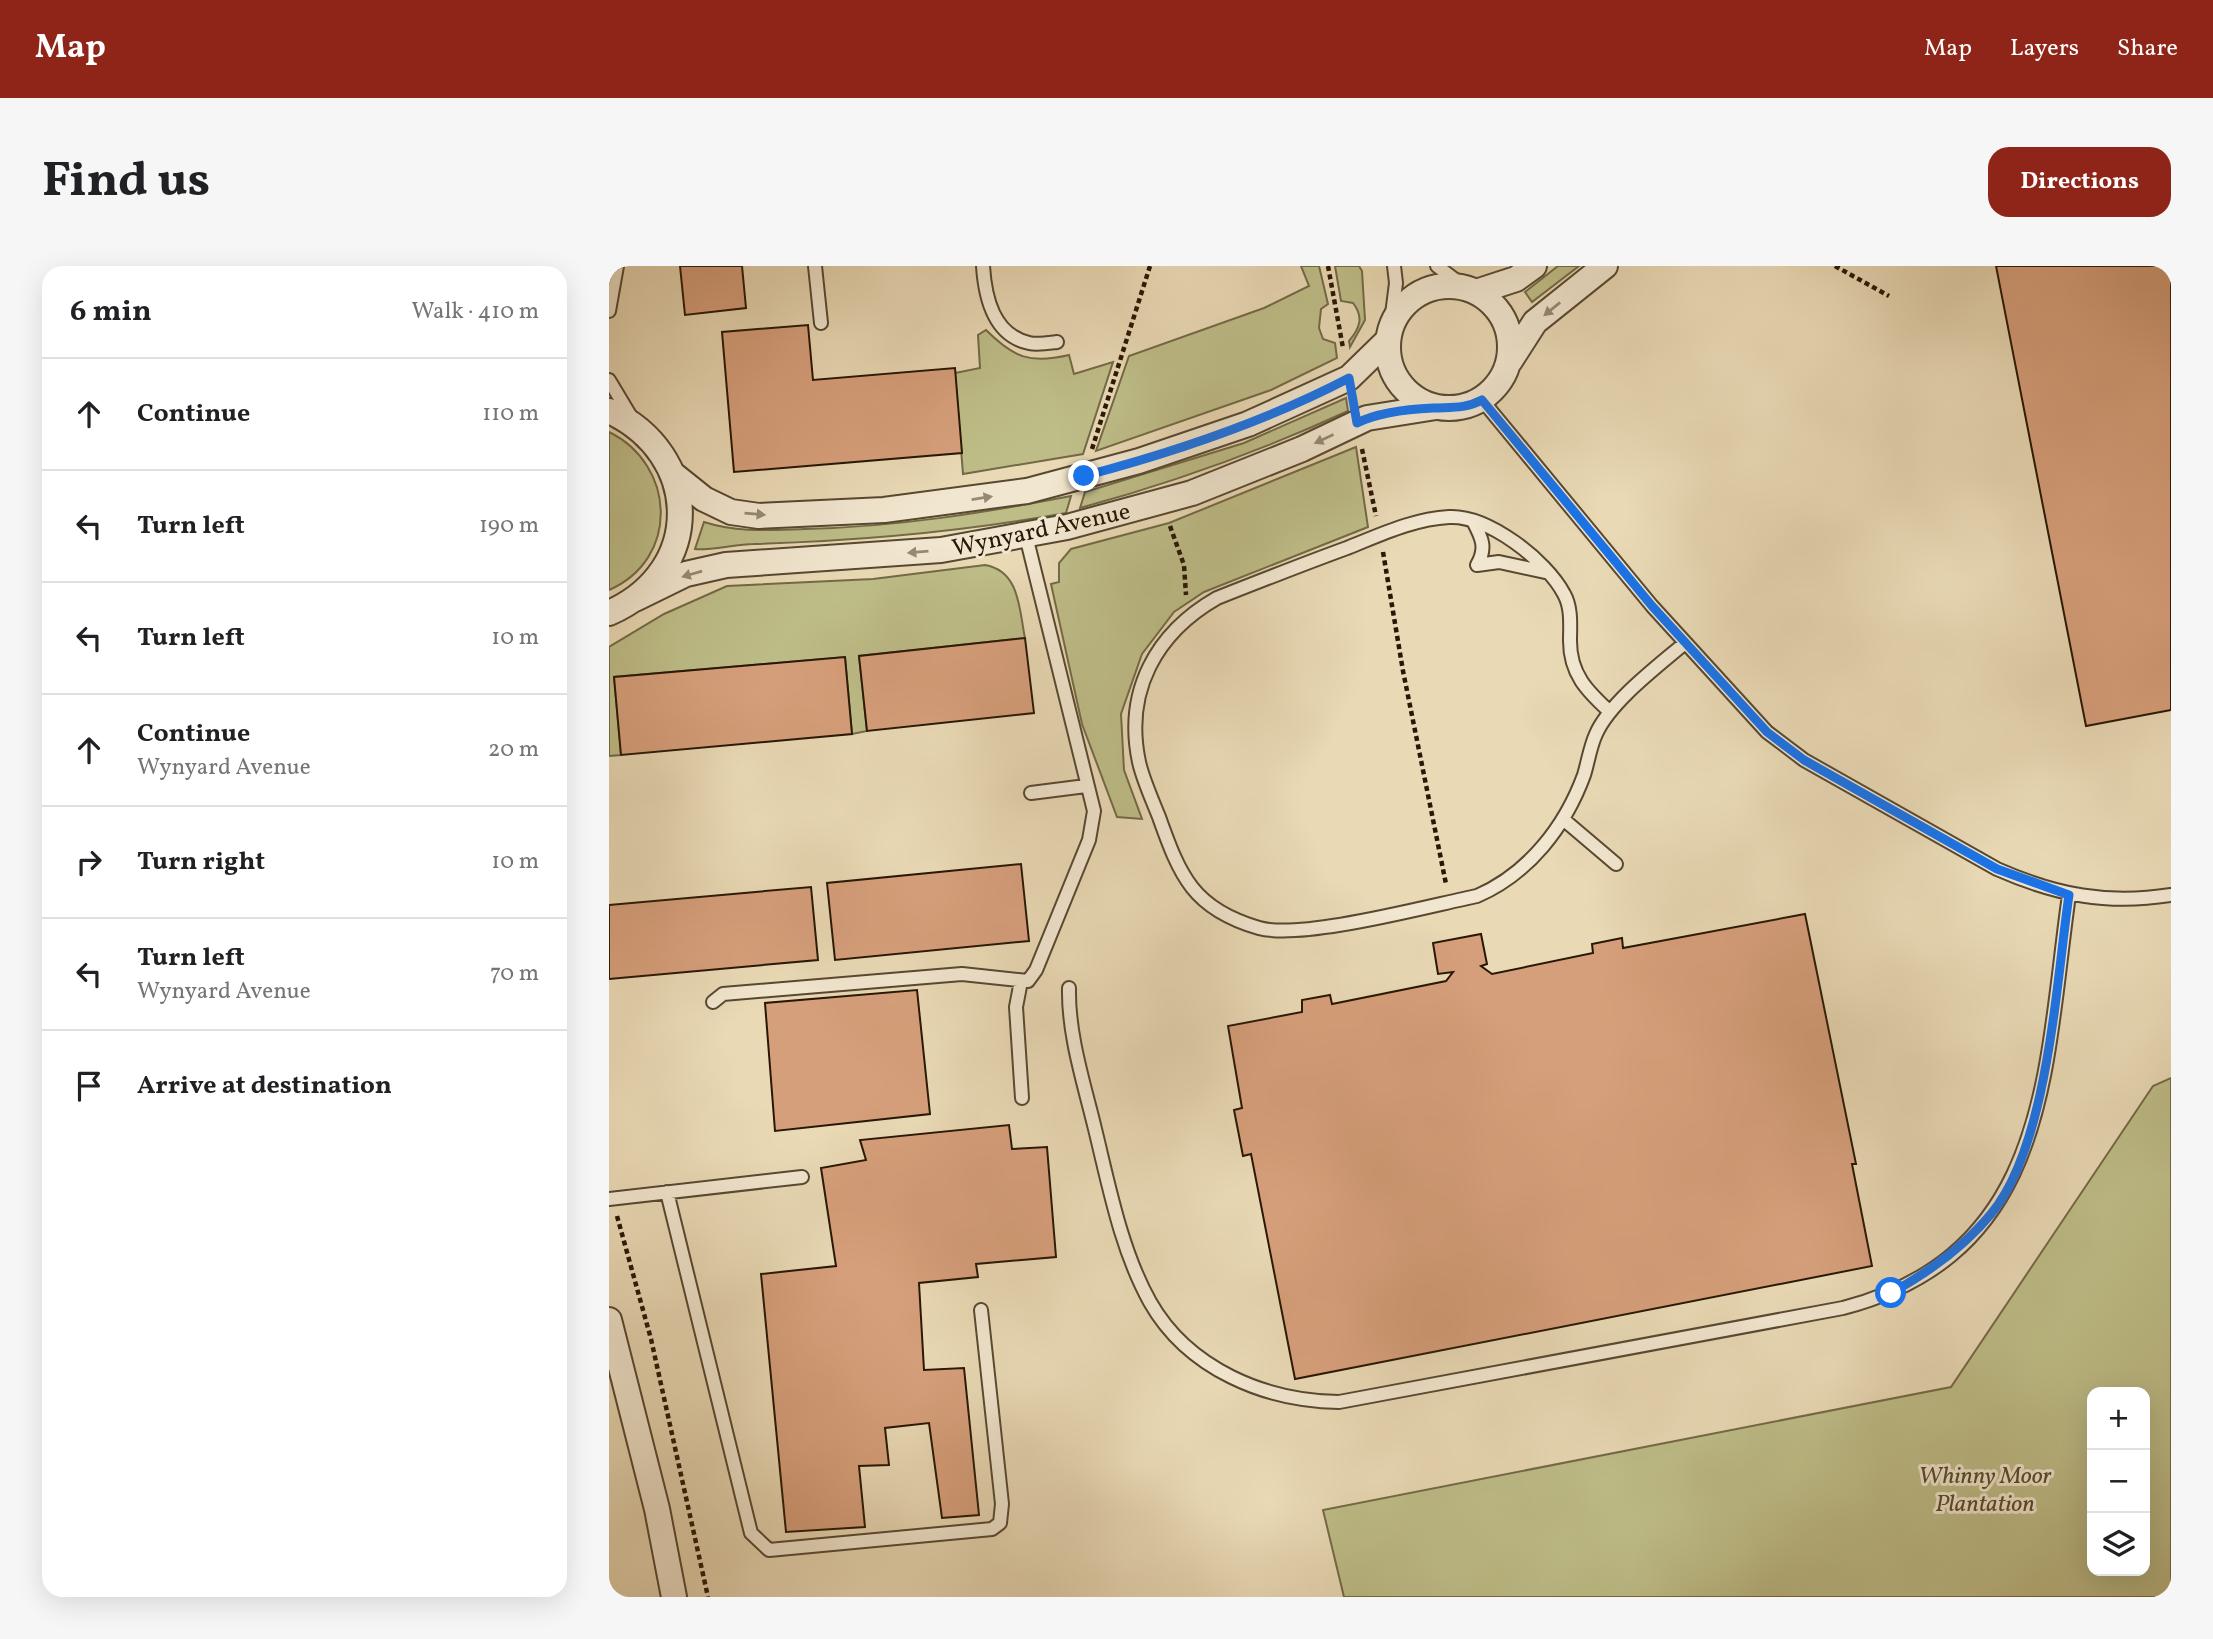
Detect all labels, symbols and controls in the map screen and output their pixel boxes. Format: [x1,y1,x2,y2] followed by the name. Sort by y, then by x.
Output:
[35,26,106,72] text: Map
[1924,32,1972,66] text: Map
[2010,32,2079,66] text: Layers
[2117,32,2178,66] text: Share
[1988,147,2171,217] button: Directions
[42,148,210,217] text: Find us
[70,291,152,333] text: 6 min
[412,296,539,328] text: Walk · 410 m
[1543,302,1561,317] one-way arrow
[70,395,108,433] icon: ahead
[137,396,250,432] text: Continue
[482,398,539,430] text: 110 m
[1314,433,1334,444] one-way arrow
[1068,460,1099,491] route end
[971,492,993,503] one-way arrow
[949,495,1134,566] street label: Wynyard Avenue
[70,507,108,545] icon: left
[137,508,245,544] text: Turn left
[744,509,766,520] one-way arrow
[479,510,539,542] text: 190 m
[907,547,929,558] one-way arrow
[682,569,703,579] one-way arrow
[70,619,108,657] icon: left
[137,620,245,656] text: Turn left
[491,622,539,654] text: 10 m
[137,716,250,752] text: Continue
[70,731,108,769] icon: ahead
[488,734,539,766] text: 20 m
[137,752,311,784] text: Wynyard Avenue
[70,843,108,881] icon: right
[137,844,265,880] text: Turn right
[491,846,539,878] text: 10 m
[137,940,245,976] text: Turn left
[70,955,108,993] icon: left
[490,958,539,990] text: 70 m
[137,976,311,1008] text: Wynyard Avenue
[70,1067,108,1105] icon: arrive
[137,1068,392,1104] text: Arrive at destination
[1875,1277,1906,1308] route start
[2087,1387,2150,1576] map controls
[2087,1387,2150,1450] button: +
[2087,1450,2150,1513] button: −
[1918,1460,2053,1522] park label: Whinny Moor Plantation
[2087,1513,2150,1576] button: layers

